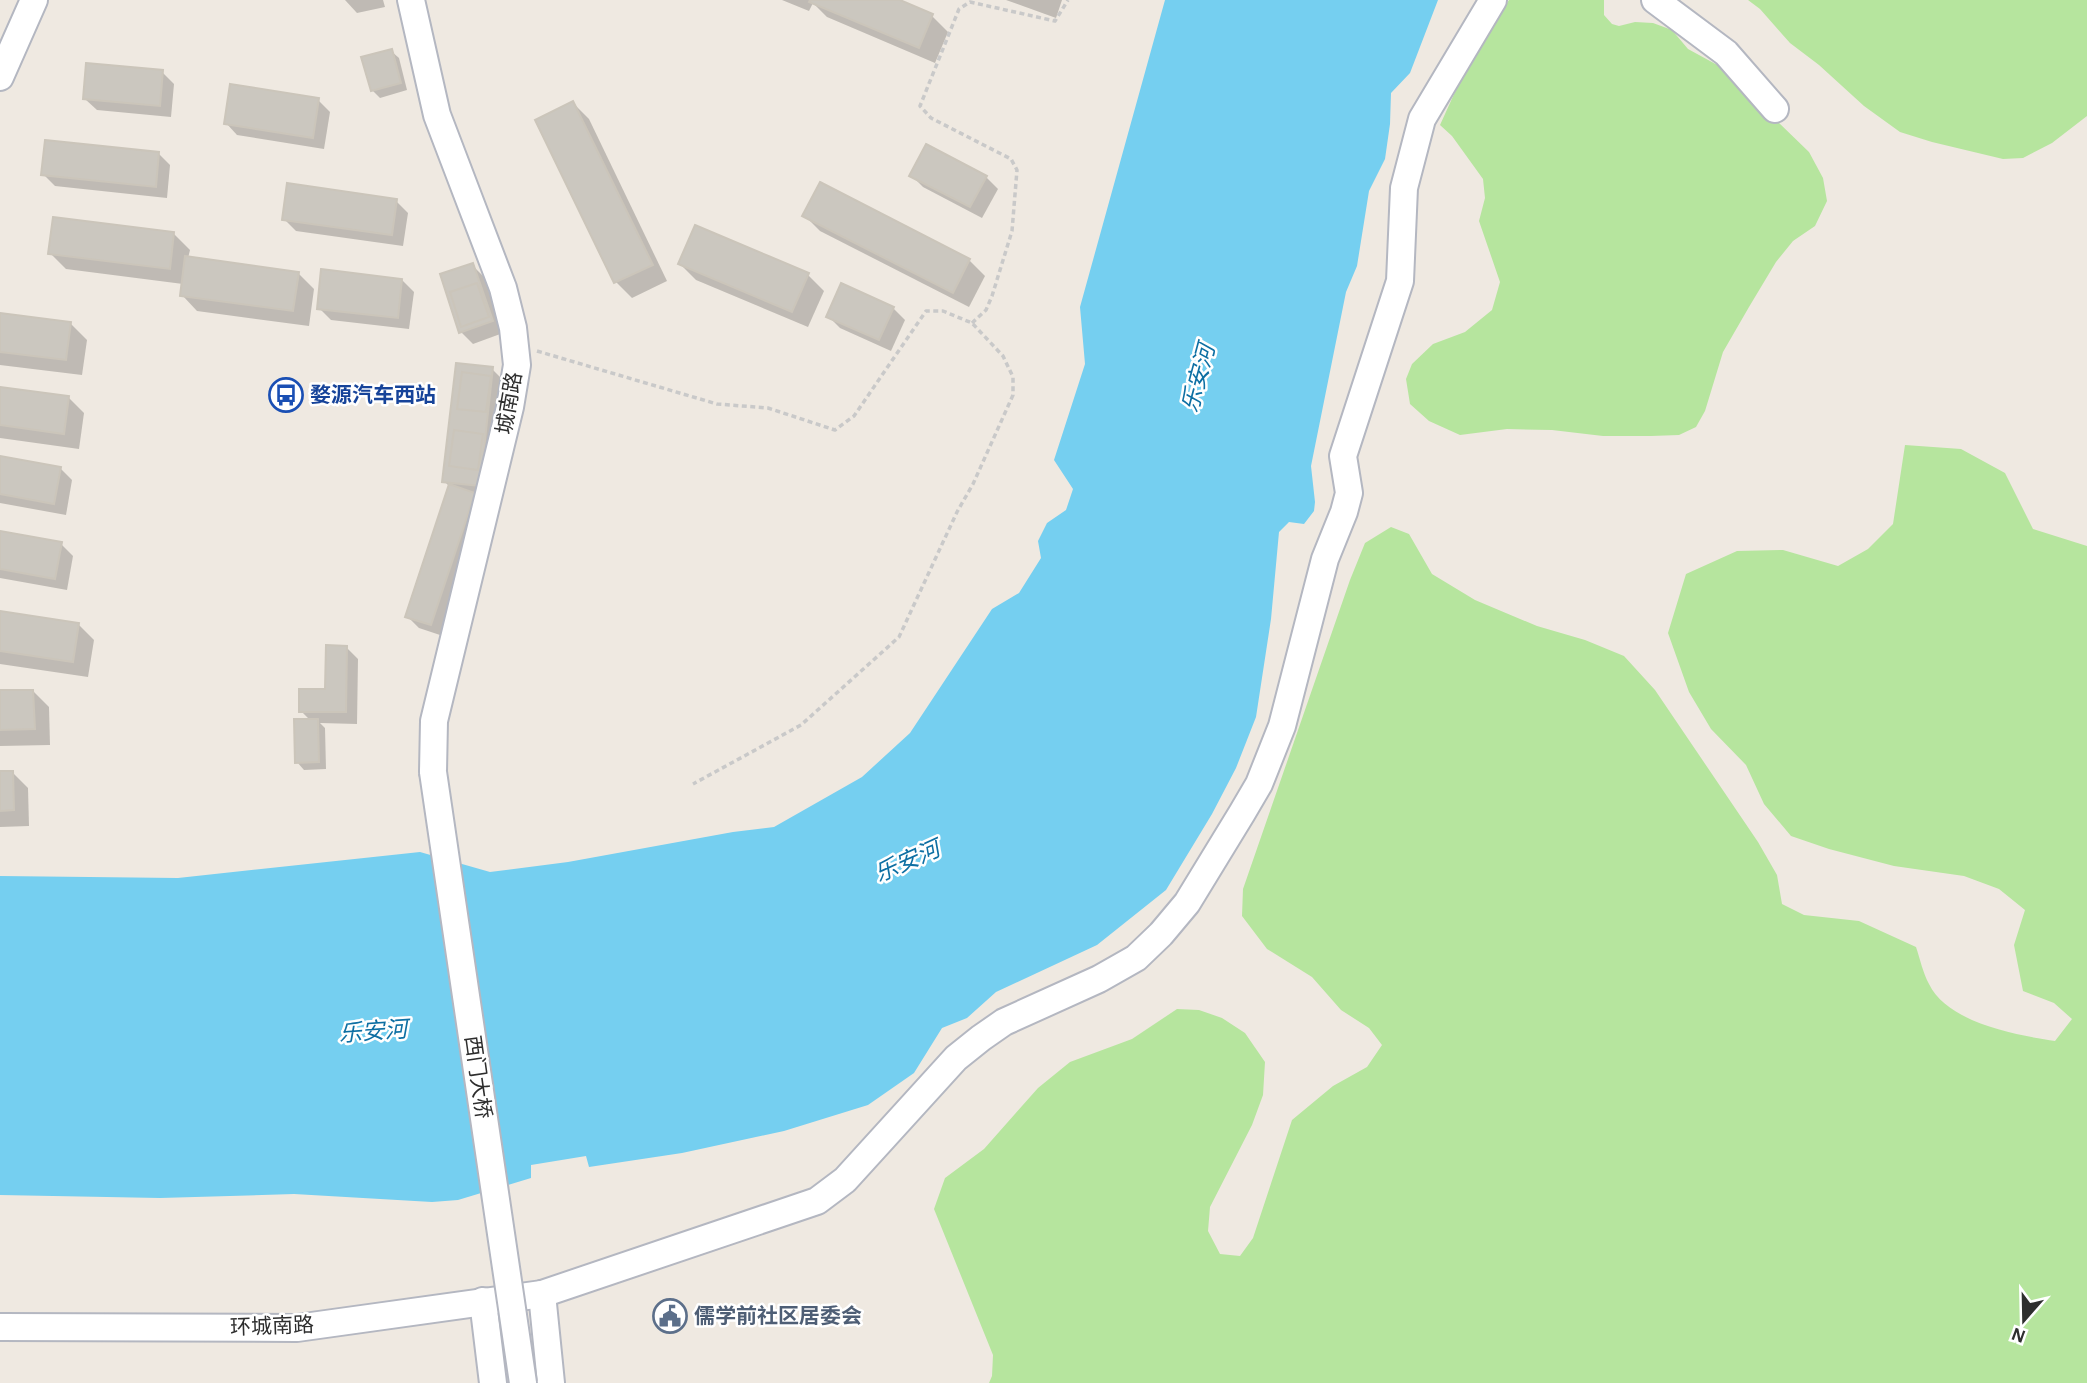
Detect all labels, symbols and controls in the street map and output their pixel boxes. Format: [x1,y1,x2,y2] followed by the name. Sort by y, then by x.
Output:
[1177,338,1221,415] water label: 乐安河
[493,370,525,436] street label: 城南路
[267,376,305,414] bus stop icon: 婺源汽车西站
[310,383,436,406] place label: 婺源汽车西站
[871,834,947,887] water label: 乐安河
[338,1016,412,1046] water label: 乐安河
[461,1034,495,1120] street label: 西门大桥
[1989,1285,2059,1355] north arrow
[651,1297,689,1335] public building icon: 儒学前社区居委会
[694,1304,862,1327] place label: 儒学前社区居委会
[230,1314,314,1338] street label: 环城南路
[2009,1323,2028,1346] text: N

